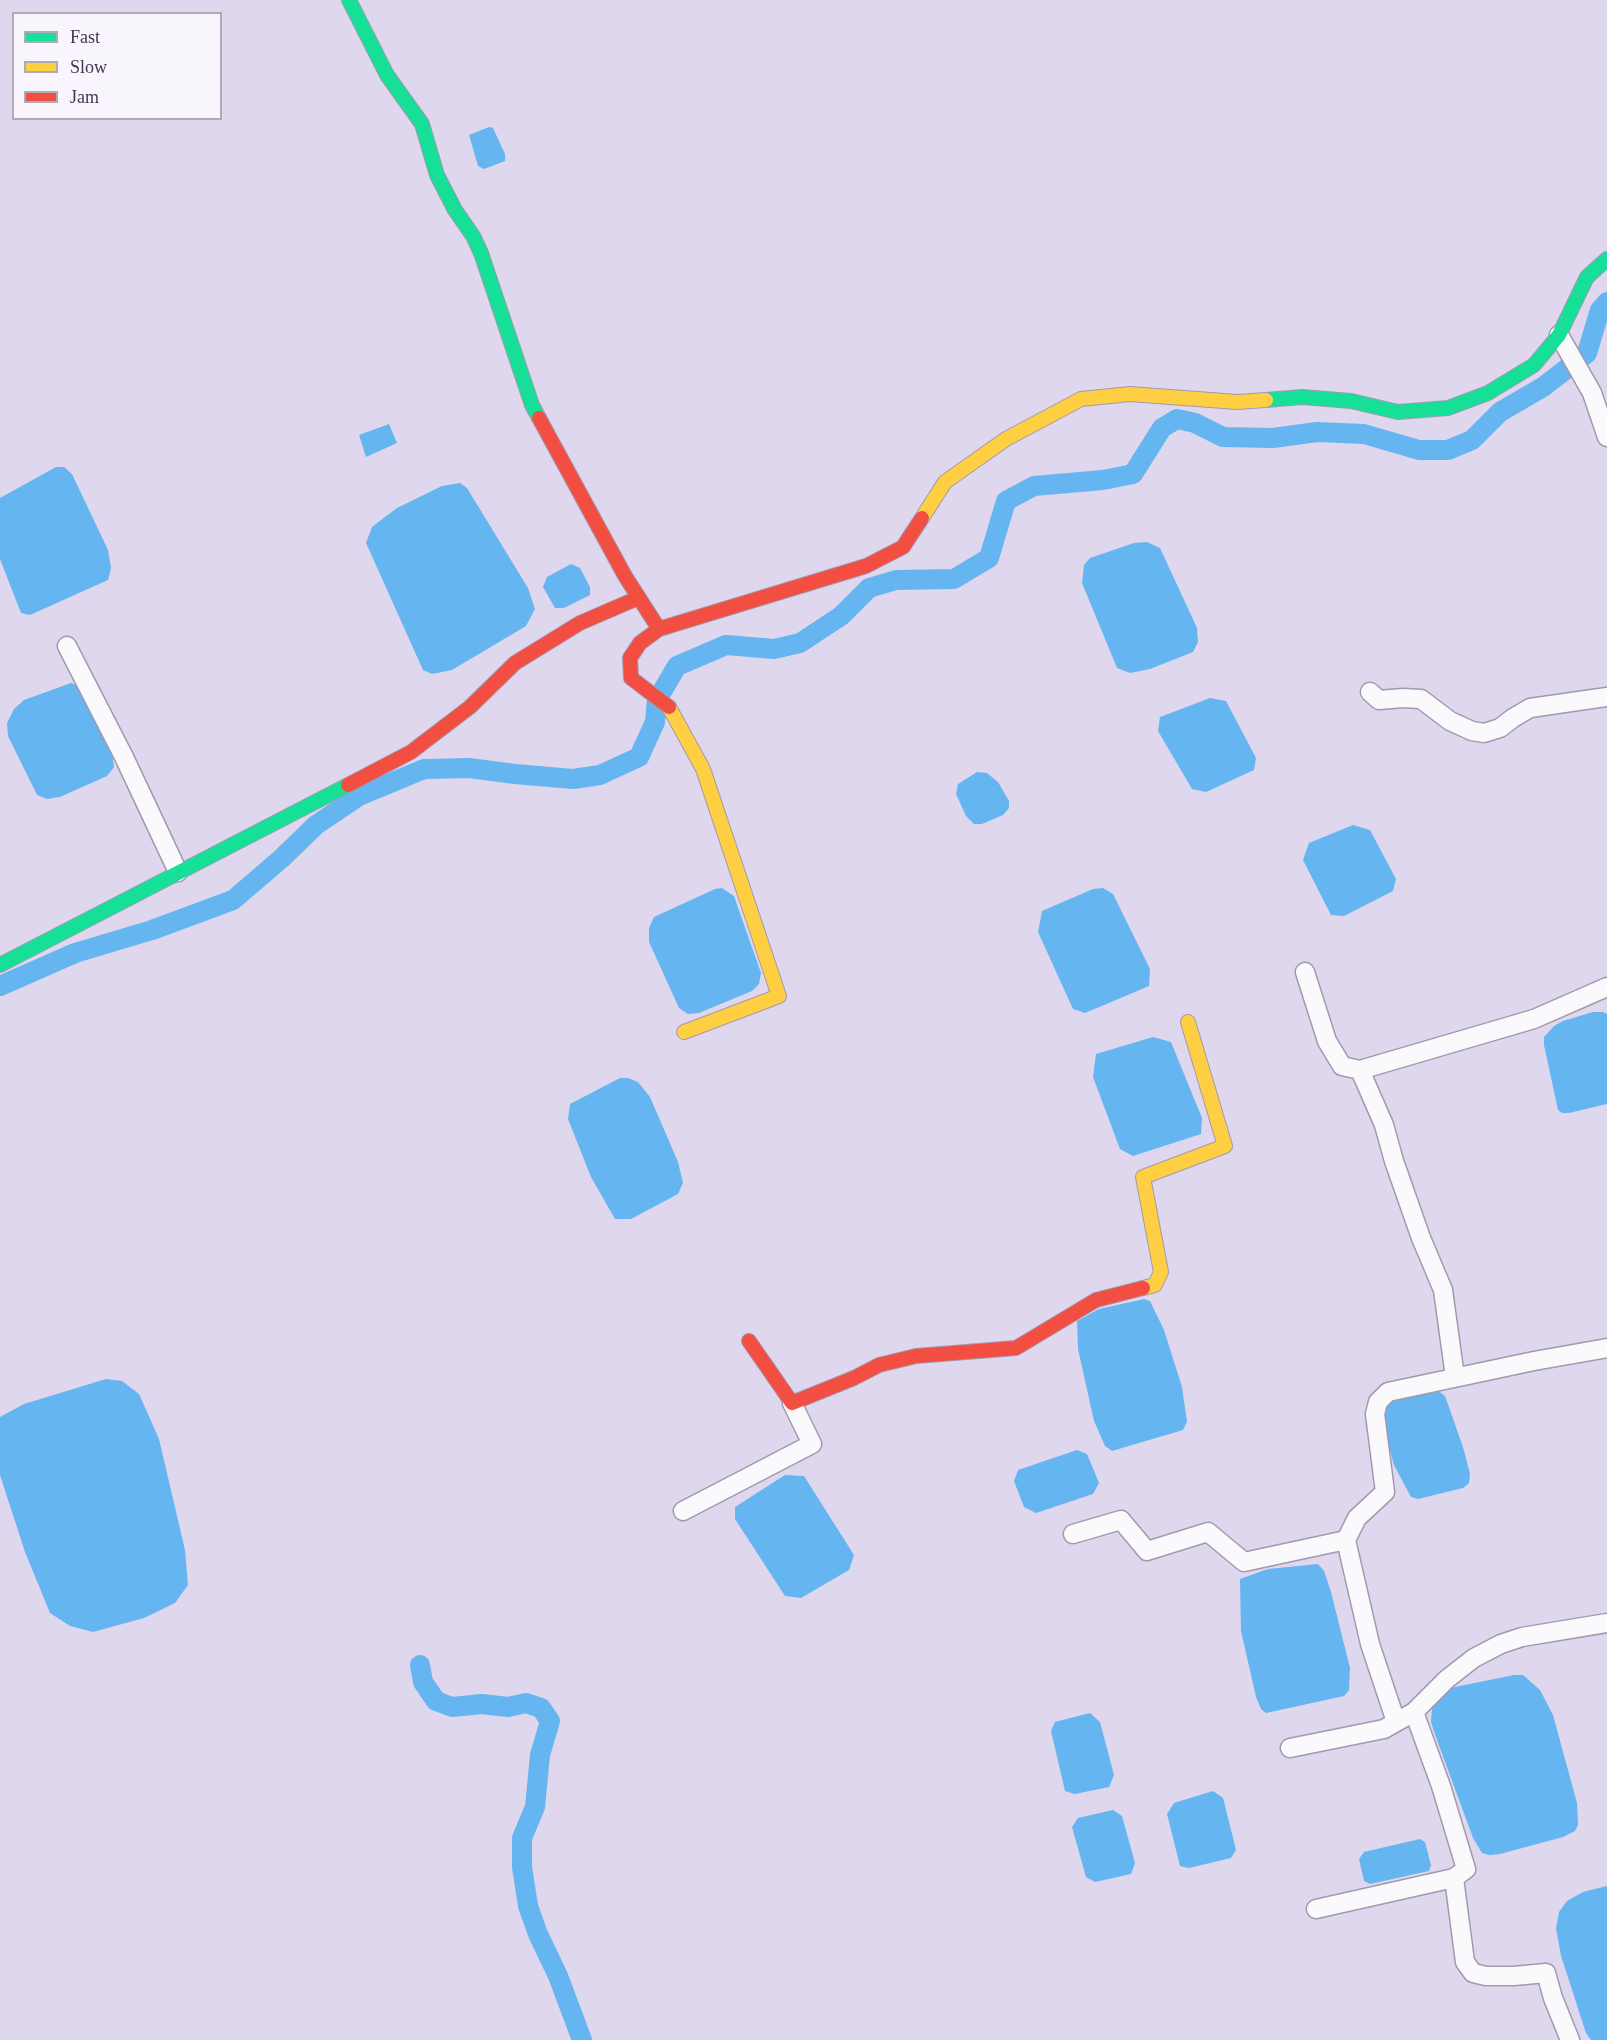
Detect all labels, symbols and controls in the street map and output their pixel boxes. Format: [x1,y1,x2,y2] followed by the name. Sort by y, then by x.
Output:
[12,12,222,120] legend
[70,27,100,47] text: Fast
[70,57,107,77] text: Slow
[70,87,99,107] text: Jam

